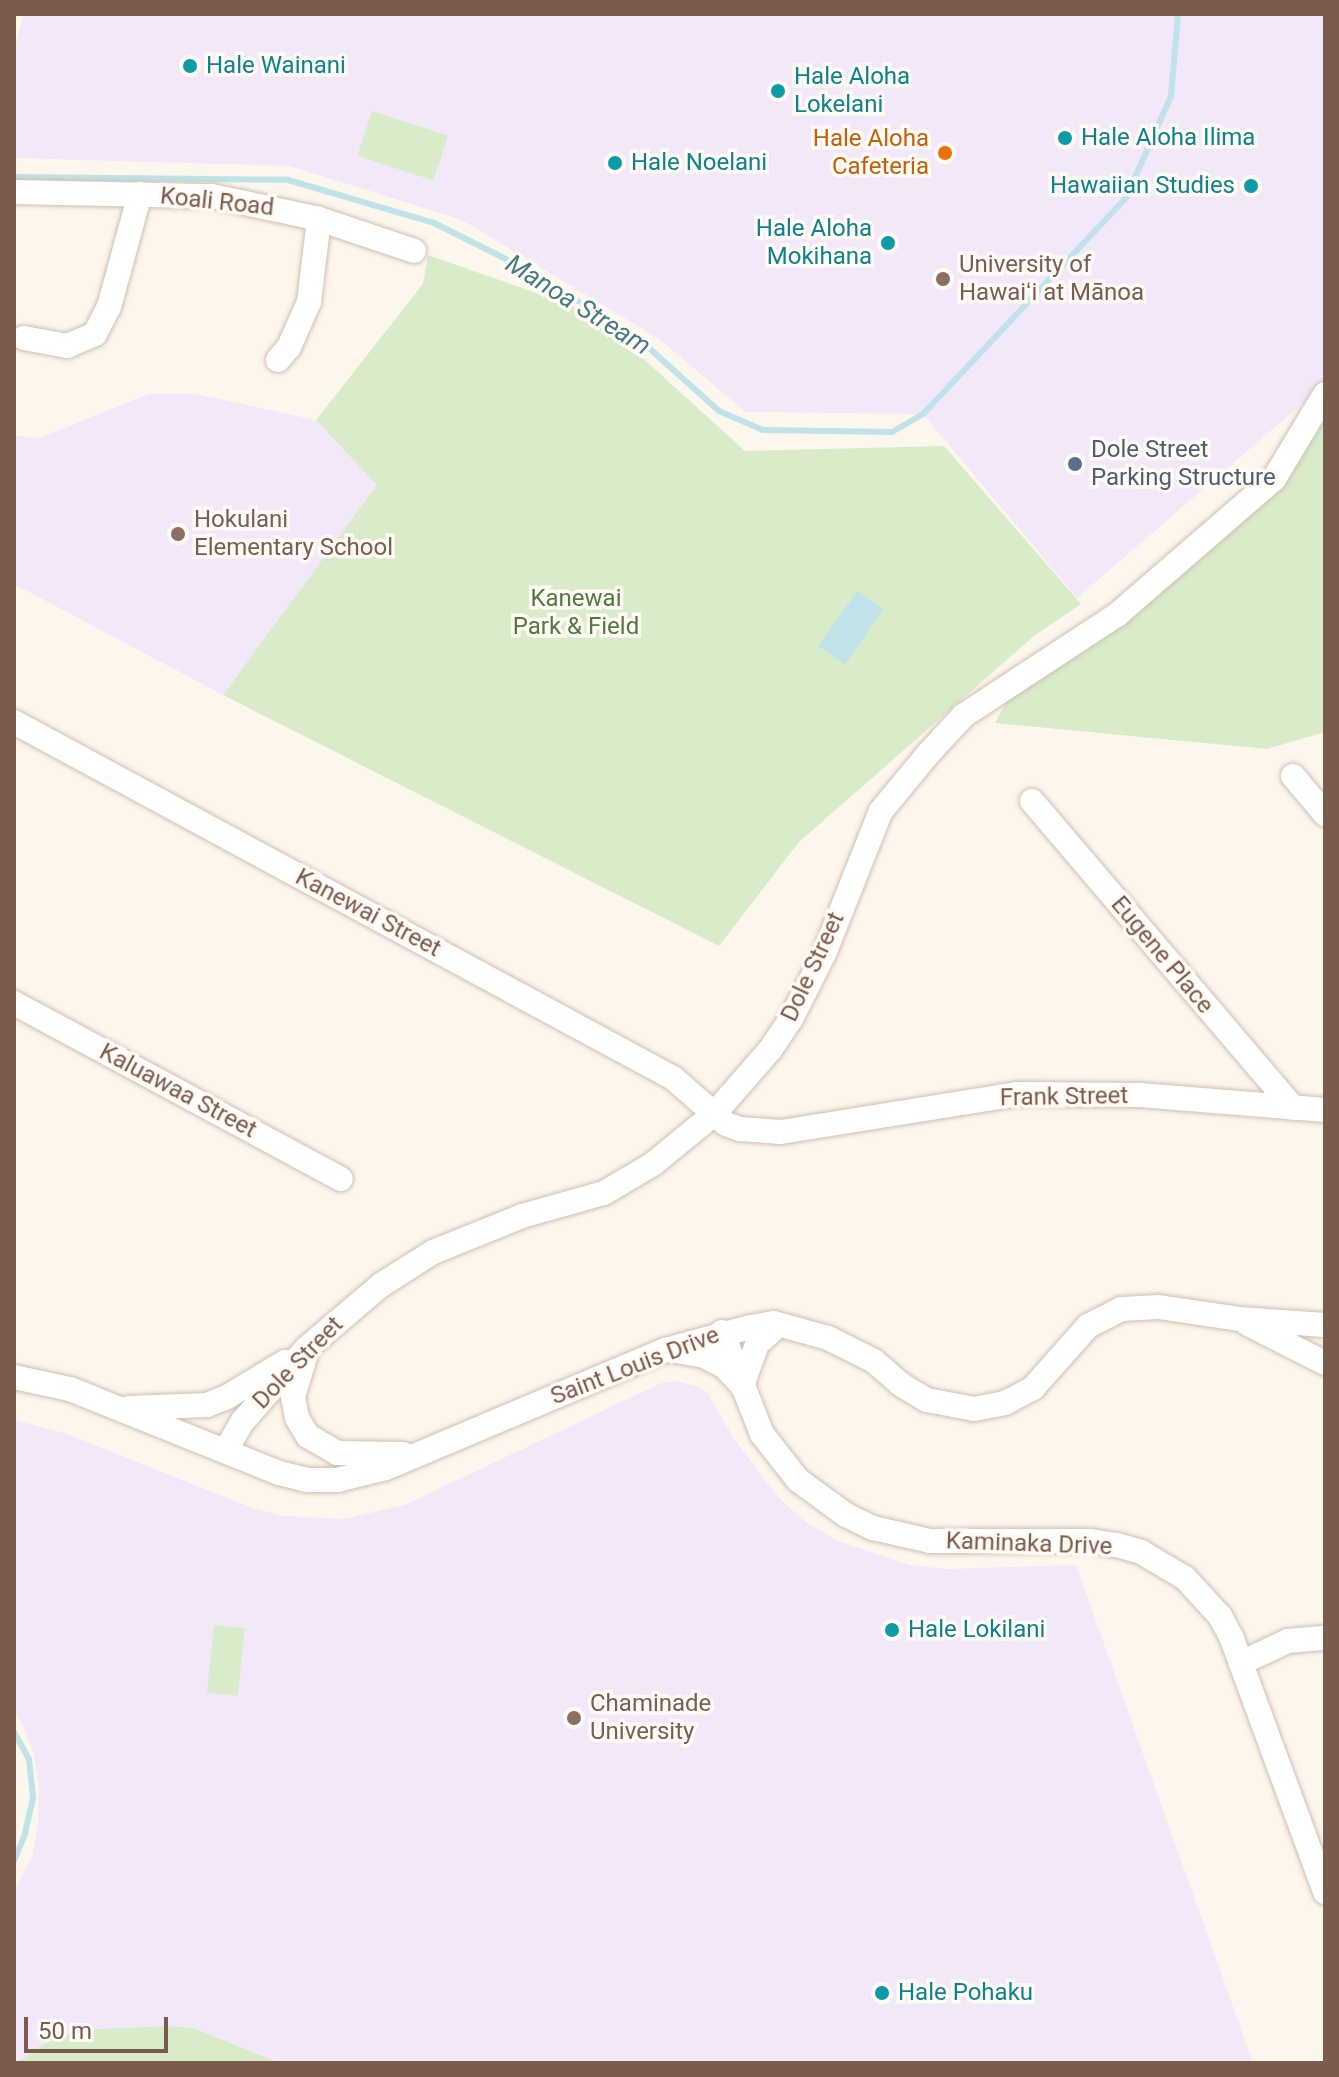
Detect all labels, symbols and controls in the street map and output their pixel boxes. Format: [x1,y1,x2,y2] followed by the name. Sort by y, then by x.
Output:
[206,52,346,80] place label: Hale Wainani
[181,57,199,75] marker: Hale Wainani
[794,63,910,119] place label: Hale Aloha Lokelani
[769,82,787,100] marker: Hale Aloha Lokelani
[1081,124,1255,152] place label: Hale Aloha Ilima
[813,125,929,181] place label: Hale Aloha Cafeteria
[1056,129,1074,147] marker: Hale Aloha Ilima
[936,144,954,162] marker: Hale Aloha Cafeteria
[631,149,767,177] place label: Hale Noelani
[606,154,624,172] marker: Hale Noelani
[1050,172,1235,200] place label: Hawaiian Studies
[1242,177,1260,195] marker: Hawaiian Studies
[159,182,275,222] street label: Koali Road
[756,215,872,271] place label: Hale Aloha Mokihana
[879,234,897,252] marker: Hale Aloha Mokihana
[500,248,656,362] water label: Manoa Stream
[959,251,1144,307] place label: University of Hawaiʻi at Mānoa
[934,270,952,288] marker: University of Hawaiʻi at Mānoa
[1091,436,1276,492] place label: Dole Street Parking Structure
[1066,455,1084,473] marker: Dole Street Parking Structure
[194,506,393,562] place label: Hokulani Elementary School
[169,525,187,543] marker: Hokulani Elementary School
[513,585,639,641] park label: Kanewai Park & Field
[290,863,446,963] street label: Kanewai Street
[1105,891,1219,1019] street label: Eugene Place
[775,908,851,1026] street label: Dole Street
[95,1038,261,1144] street label: Kaluawaa Street
[1000,1081,1128,1113] street label: Frank Street
[247,1311,349,1415] street label: Dole Street
[547,1321,723,1411] street label: Saint Louis Drive
[945,1527,1113,1561] street label: Kaminaka Drive
[908,1616,1045,1644] place label: Hale Lokilani
[883,1621,901,1639] marker: Hale Lokilani
[590,1690,711,1746] place label: Chaminade University
[565,1709,583,1727] marker: Chaminade University
[898,1979,1033,2007] place label: Hale Pohaku
[873,1984,891,2002] marker: Hale Pohaku
[28,2001,172,2051] scale bar
[38,2017,92,2045] text: 50 m

